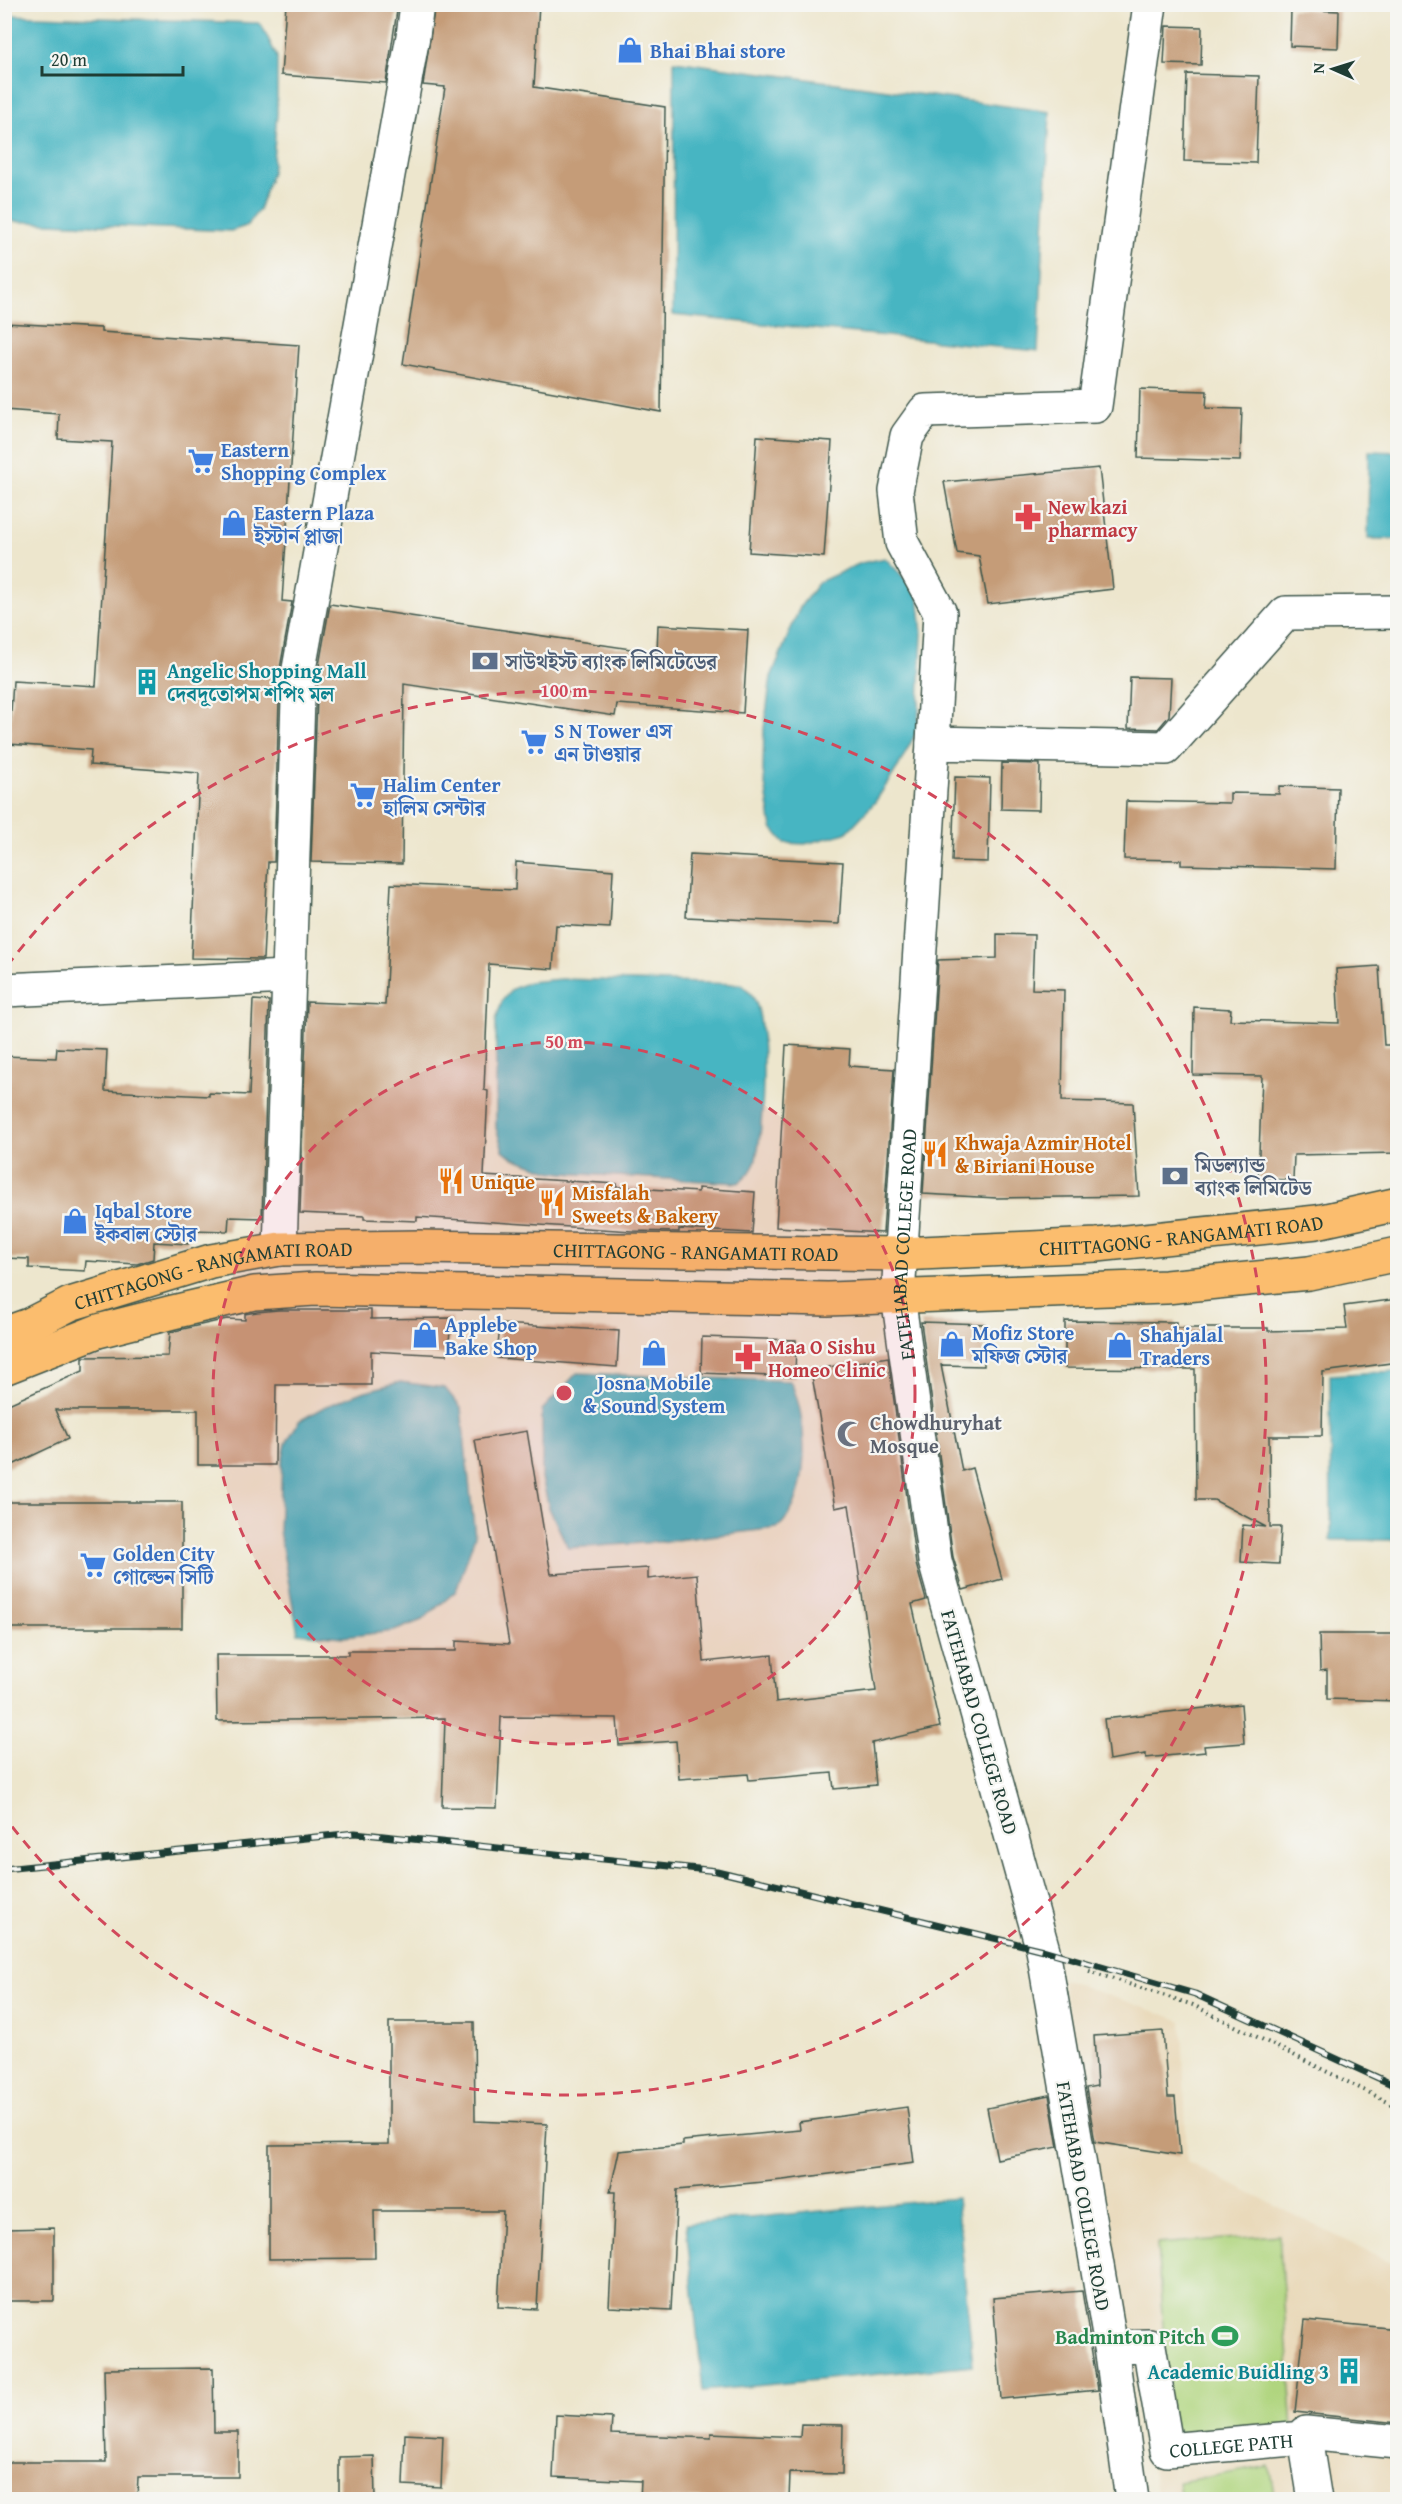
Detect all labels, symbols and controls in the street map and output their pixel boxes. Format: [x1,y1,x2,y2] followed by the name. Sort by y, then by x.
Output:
[615,35,645,65] shop icon: Bhai Bhai store
[650,36,786,65] place label: Bhai Bhai store
[42,39,183,77] scale bar
[1303,39,1363,99] north arrow
[51,46,87,73] text: 20 m
[1306,62,1330,74] text: N
[221,435,387,487] place label: Eastern Shopping Complex
[186,446,216,476] supermarket icon: Eastern Shopping Complex
[1048,492,1138,544] place label: New kazi pharmacy
[253,498,375,550] place label: Eastern Plaza ইস্টার্ন প্লাজা
[1013,502,1043,532] pharmacy icon: New kazi pharmacy
[219,508,249,538] shop icon: Eastern Plaza ইস্টার্ন প্লাজা
[470,646,500,676] bank icon: সাউথইস্ট ব্যাংক লিমিটেডের
[504,647,718,676] place label: সাউথইস্ট ব্যাংক লিমিটেডের
[167,656,367,708] place label: Angelic Shopping Mall দেবদূতোপম শপিং মল
[132,667,162,697] building icon: Angelic Shopping Mall দেবদূতোপম শপিং মল
[540,677,588,704] text: 100 m
[554,716,673,768] place label: S N Tower এস এন টাওয়ার
[519,727,549,757] supermarket icon: S N Tower এস এন টাওয়ার
[382,770,501,822] place label: Halim Center হালিম সেন্টার
[348,780,378,810] supermarket icon: Halim Center হালিম সেন্টার
[545,1028,584,1055] text: 50 m
[883,1128,923,1362] street label: FATEHABAD COLLEGE ROAD
[955,1128,1132,1180] place label: Khwaja Azmir Hotel & Biriani House
[920,1139,950,1169] restaurant icon: Khwaja Azmir Hotel & Biriani House
[1194,1150,1313,1202] place label: মিডল্যান্ড ব্যাংক লিমিটেড
[1160,1161,1190,1191] bank icon: মিডল্যান্ড ব্যাংক লিমিটেড
[436,1166,466,1196] restaurant icon: Unique
[471,1167,535,1196] place label: Unique
[572,1178,719,1230] place label: Misfalah Sweets & Bakery
[537,1188,567,1218] restaurant icon: Misfalah Sweets & Bakery
[94,1196,198,1248] place label: Iqbal Store ইকবাল স্টোর
[60,1206,90,1236] shop icon: Iqbal Store ইকবাল স্টোর
[1038,1207,1326,1262] street label: CHITTAGONG - RANGAMATI ROAD
[70,1233,353,1316] street label: CHITTAGONG - RANGAMATI ROAD
[553,1234,839,1268] street label: CHITTAGONG - RANGAMATI ROAD
[445,1310,537,1362] place label: Applebe Bake Shop
[971,1318,1075,1370] place label: Mofiz Store মফিজ স্টোর
[410,1320,440,1350] shop icon: Applebe Bake Shop
[1140,1320,1223,1372] place label: Shahjalal Traders
[937,1329,967,1359] shop icon: Mofiz Store মফিজ স্টোর
[1105,1330,1135,1360] shop icon: Shahjalal Traders
[768,1332,885,1384] place label: Maa O Sishu Homeo Clinic
[639,1338,669,1368] shop icon: Josna Mobile & Sound System
[733,1342,763,1372] pharmacy icon: Maa O Sishu Homeo Clinic
[583,1368,725,1420] place label: Josna Mobile & Sound System
[554,1383,574,1403] centre of rings
[870,1408,1002,1460] place label: Chowdhuryhat Mosque
[835,1419,865,1449] mosque icon: Chowdhuryhat Mosque
[113,1539,216,1591] place label: Golden City গোল্ডেন সিটি
[78,1550,108,1580] supermarket icon: Golden City গোল্ডেন সিটি
[934,1606,1026,1838] street label: FATEHABAD COLLEGE ROAD
[1050,2079,1118,2313] street label: FATEHABAD COLLEGE ROAD
[1210,2321,1240,2351] sports icon: Badminton Pitch
[1055,2322,1205,2351] place label: Badminton Pitch
[1334,2356,1364,2386] building icon: Academic Buidling 3
[1147,2357,1329,2386] place label: Academic Buidling 3
[1168,2425,1294,2464] street label: COLLEGE PATH

